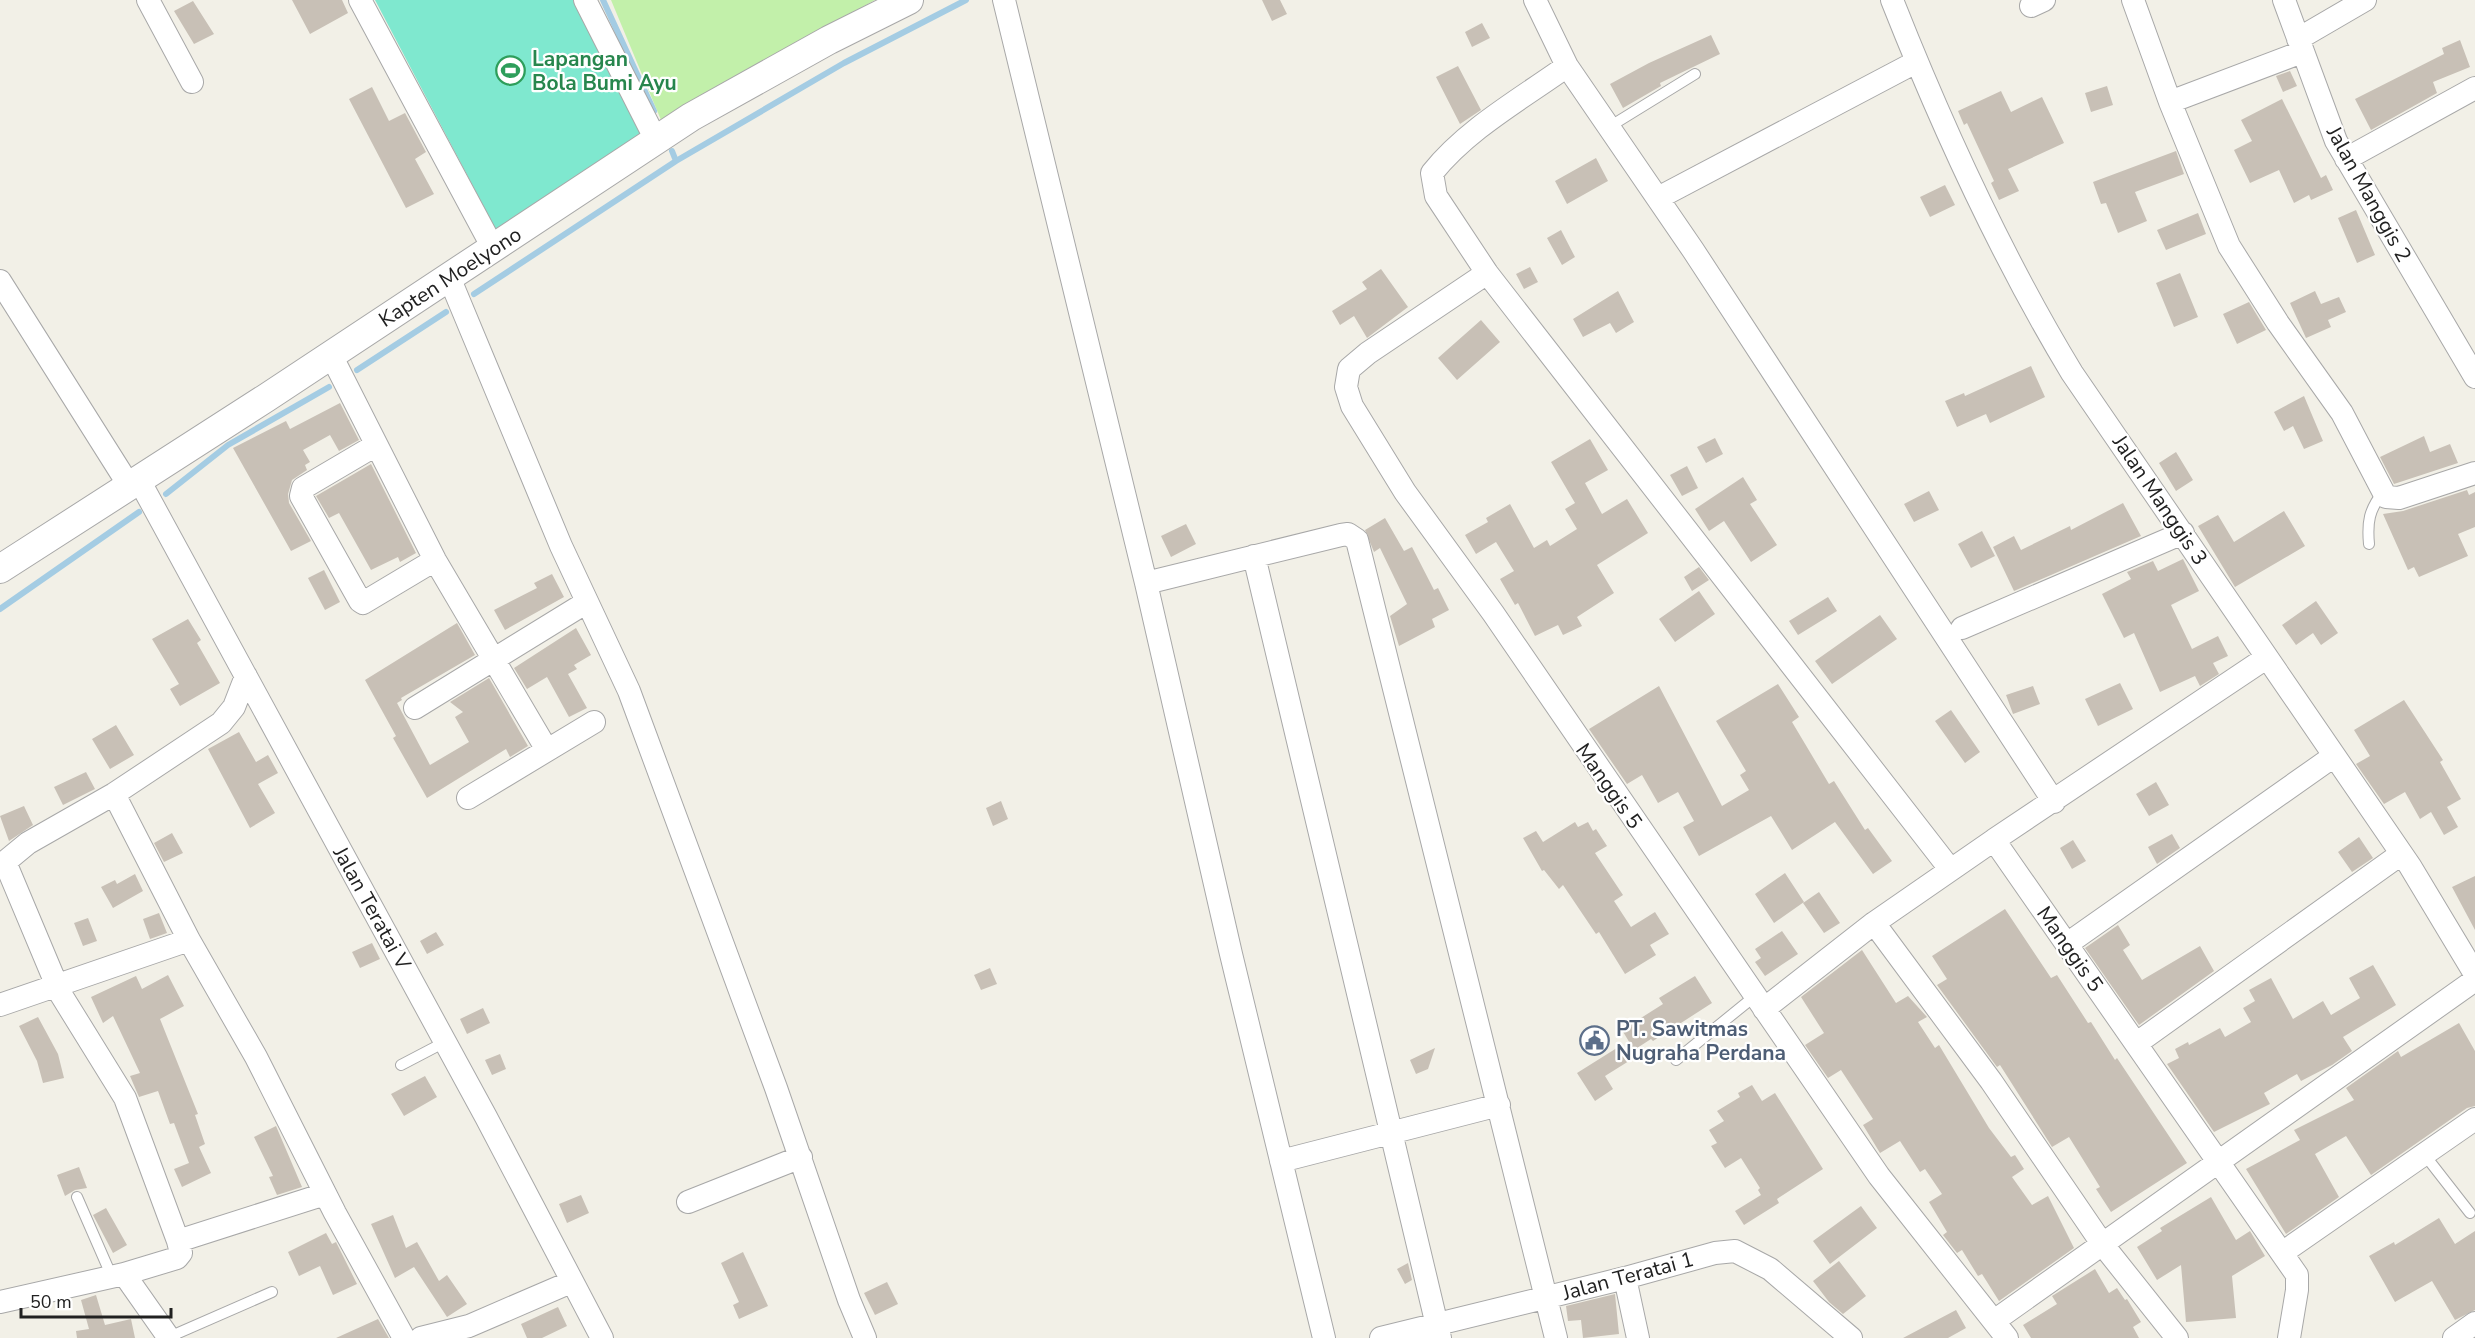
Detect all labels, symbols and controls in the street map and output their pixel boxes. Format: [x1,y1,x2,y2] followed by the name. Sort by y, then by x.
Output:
[532,45,677,97] place label: Lapangan Bola Bumi Ayu
[495,55,527,87] sports icon: Lapangan Bola Bumi Ayu
[2320,120,2418,267] street label: Jalan Manggis 2
[373,220,527,334] street label: Kapten Moelyono
[2106,429,2214,571] street label: Jalan Manggis 3
[1569,738,1649,834] street label: Manggis 5
[326,841,418,975] street label: Jalan Teratai V
[2030,901,2110,997] street label: Manggis 5
[1616,1015,1786,1067] place label: PT. Sawitmas Nugraha Perdana
[1579,1025,1611,1057] public building icon: PT. Sawitmas Nugraha Perdana
[1558,1245,1697,1307] street label: Jalan Teratai 1
[21,1281,171,1319] scale bar
[30,1290,72,1314] text: 50 m

